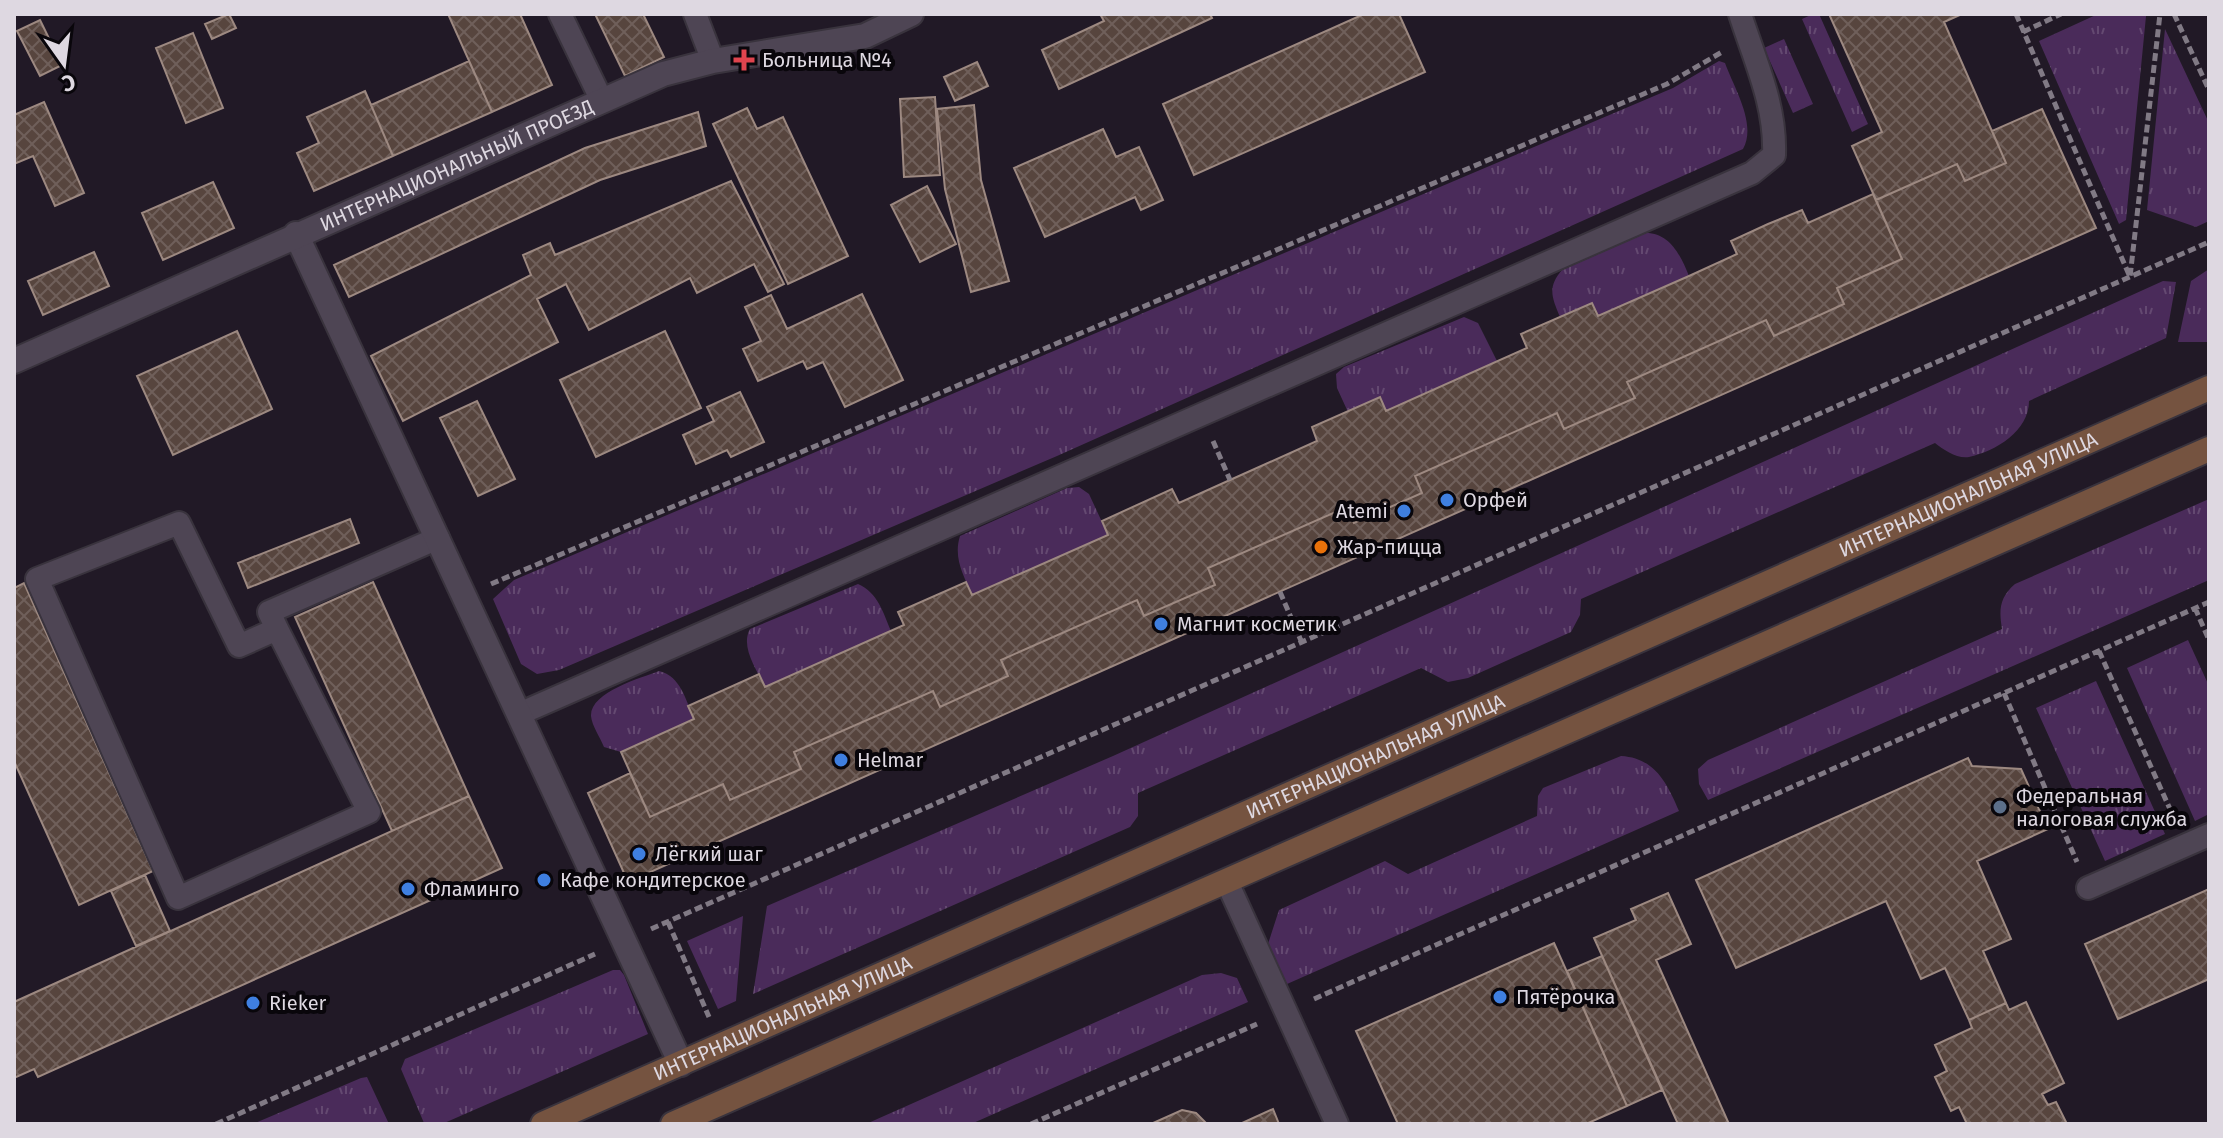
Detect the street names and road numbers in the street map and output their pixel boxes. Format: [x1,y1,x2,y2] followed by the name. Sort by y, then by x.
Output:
[316,94,597,236] street label: ИНТЕРНАЦИОНАЛЬНЫЙ ПРОЕЗД
[1835,427,2102,562] street label: ИНТЕРНАЦИОНАЛЬНАЯ УЛИЦА
[1242,688,1509,824] street label: ИНТЕРНАЦИОНАЛЬНАЯ УЛИЦА
[650,950,916,1086] street label: ИНТЕРНАЦИОНАЛЬНАЯ УЛИЦА

